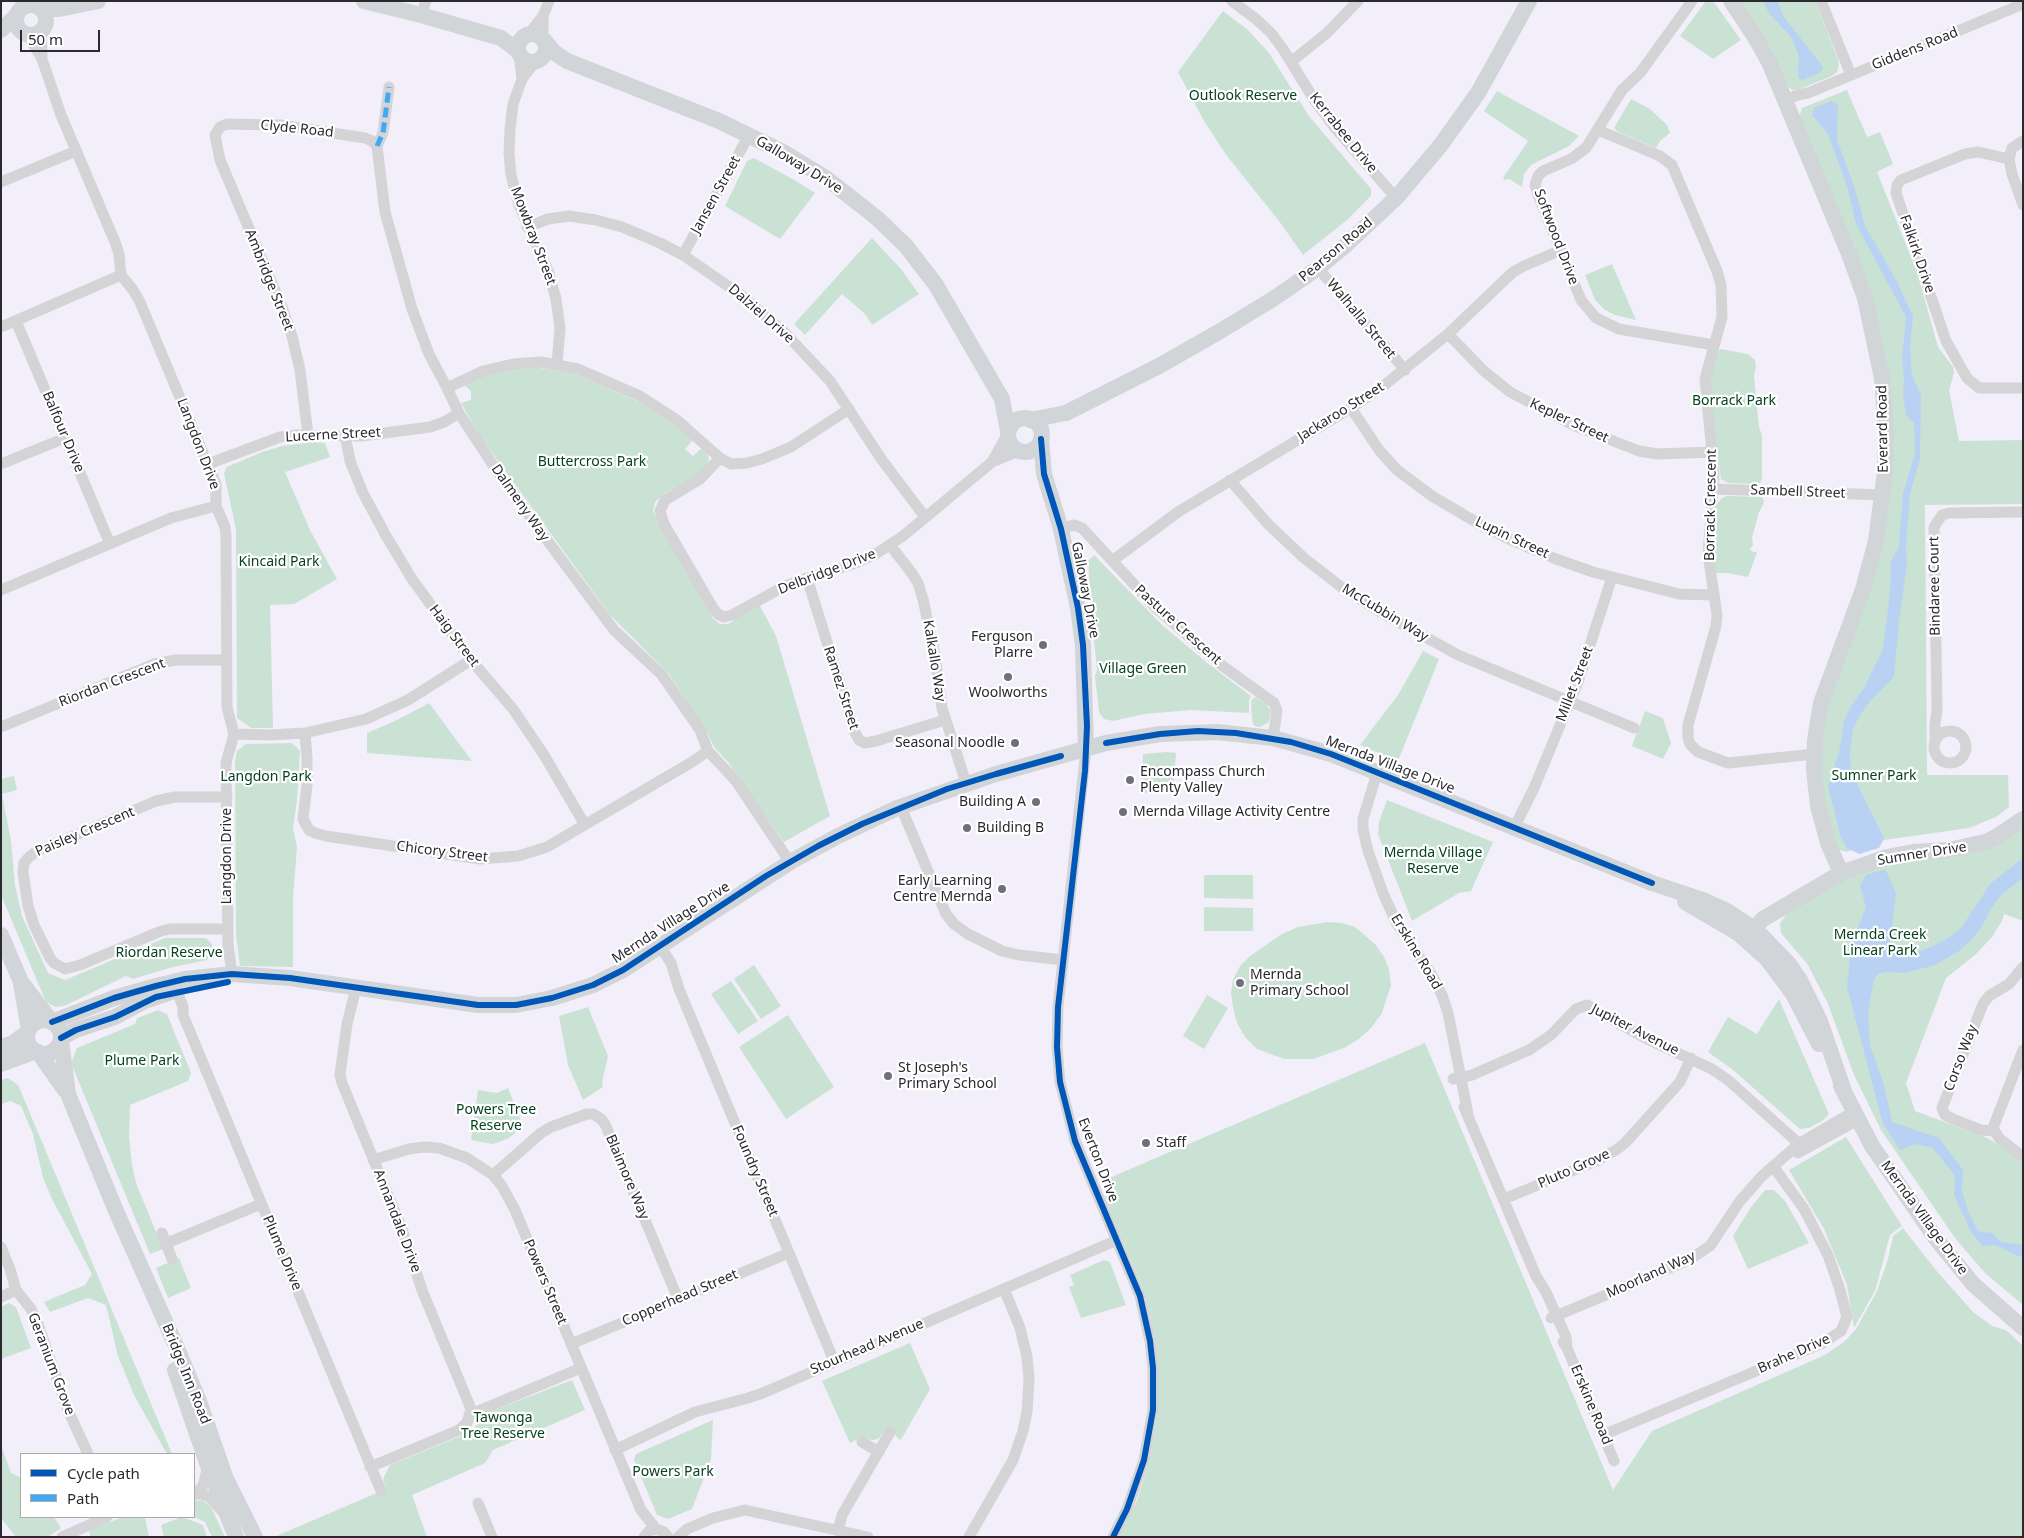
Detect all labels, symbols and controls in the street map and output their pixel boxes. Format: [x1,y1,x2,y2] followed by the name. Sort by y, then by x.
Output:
[22,20,102,52] scale bar
[1869,24,1961,74] street label: Giddens Road
[28,29,63,49] text: 50 m
[1189,88,1297,104] park label: Outlook Reserve
[1306,89,1380,177] street label: Kerrabee Drive
[260,117,334,141] street label: Clyde Road
[753,133,845,197] street label: Galloway Drive
[688,153,744,237] street label: Jansen Street
[507,185,559,287] street label: Mowbray Street
[1530,187,1582,287] street label: Softwood Drive
[1896,213,1938,295] street label: Falkirk Drive
[1296,214,1376,286] street label: Pearson Road
[241,227,297,333] street label: Ambridge Street
[1323,276,1399,362] street label: Walhalla Street
[725,281,797,347] street label: Dalziel Drive
[1295,379,1387,445] street label: Jackaroo Street
[1874,385,1892,473] street label: Everard Road
[38,389,88,475] street label: Balfour Drive
[1692,393,1776,409] park label: Borrack Park
[1527,395,1611,447] street label: Kepler Street
[173,396,223,492] street label: Langdon Drive
[285,424,381,446] street label: Lucerne Street
[1702,449,1720,561] street label: Borrack Crescent
[538,454,646,470] park label: Buttercross Park
[487,461,553,545] street label: Dalmeny Way
[1750,482,1846,502] street label: Sambell Street
[1472,514,1552,562] street label: Lupin Street
[1926,536,1944,636] street label: Bindaree Court
[1067,540,1103,640] street label: Galloway Drive
[776,546,878,598] street label: Delbridge Drive
[239,554,319,570] park label: Kincaid Park
[1339,581,1431,645] street label: McCubbin Way
[1131,582,1225,668] street label: Pasture Crescent
[425,602,483,670] street label: Haig Street
[919,619,949,703] street label: Kalkallo Way
[971,629,1033,662] place label: Ferguson Plarre
[1037,639,1049,651] marker: Ferguson Plarre
[820,644,862,732] street label: Ramez Street
[1553,644,1597,724] street label: Millet Street
[57,655,167,711] street label: Riordan Crescent
[1099,661,1187,677] park label: Village Green
[1002,671,1014,683] marker: Woolworths
[969,685,1047,701] place label: Woolworths
[1323,733,1457,797] street label: Mernda Village Drive
[895,735,1005,751] place label: Seasonal Noodle
[1009,737,1021,749] marker: Seasonal Noodle
[1140,764,1265,796] place label: Encompass Church Plenty Valley
[1832,768,1916,784] park label: Sumner Park
[220,769,312,785] park label: Langdon Park
[1124,774,1136,786] marker: Encompass Church Plenty Valley
[959,794,1026,810] place label: Building A
[1030,796,1042,808] marker: Building A
[33,804,137,860] street label: Paisley Crescent
[1133,804,1330,820] place label: Mernda Village Activity Centre
[1117,806,1129,818] marker: Mernda Village Activity Centre
[219,808,235,904] street label: Langdon Drive
[977,820,1044,836] place label: Building B
[961,822,973,834] marker: Building B
[395,838,489,866] street label: Chicory Street
[1876,839,1968,869] street label: Sumner Drive
[1384,845,1482,878] park label: Mernda Village Reserve
[893,873,992,906] place label: Early Learning Centre Mernda
[609,879,733,967] street label: Mernda Village Drive
[996,883,1008,895] marker: Early Learning Centre Mernda
[1387,911,1445,993] street label: Erskine Road
[1834,927,1926,960] park label: Mernda Creek Linear Park
[115,945,223,961] park label: Riordan Reserve
[1250,967,1349,1000] place label: Mernda Primary School
[1234,977,1246,989] marker: Mernda Primary School
[1588,1001,1682,1059] street label: Jupiter Avenue
[1941,1022,1981,1094] street label: Corso Way
[105,1053,179,1069] park label: Plume Park
[898,1060,997,1092] place label: St Joseph's Primary School
[882,1070,894,1082] marker: St Joseph's Primary School
[456,1102,536,1134] park label: Powers Tree Reserve
[1074,1115,1122,1205] street label: Everton Drive
[728,1123,782,1219] street label: Foundry Street
[602,1132,652,1222] street label: Blaimore Way
[1156,1135,1186,1151] place label: Staff
[1140,1137,1152,1149] marker: Staff
[1536,1146,1612,1192] street label: Pluto Grove
[1877,1158,1971,1278] street label: Mernda Village Drive
[370,1167,424,1275] street label: Annandale Drive
[259,1213,305,1293] street label: Plume Drive
[520,1237,570,1327] street label: Powers Street
[1604,1248,1698,1302] street label: Moorland Way
[620,1266,740,1330] street label: Copperhead Street
[24,1311,78,1417] street label: Geranium Grove
[808,1316,926,1378] street label: Stourhead Avenue
[158,1321,214,1427] street label: Bridge Inn Road
[1755,1331,1833,1377] street label: Brahe Drive
[1567,1363,1615,1447] street label: Erskine Road
[461,1410,545,1442] park label: Tawonga Tree Reserve
[20,1453,195,1518] legend
[67,1463,140,1483] text: Cycle path
[632,1464,714,1480] park label: Powers Park
[67,1488,99,1508] text: Path

